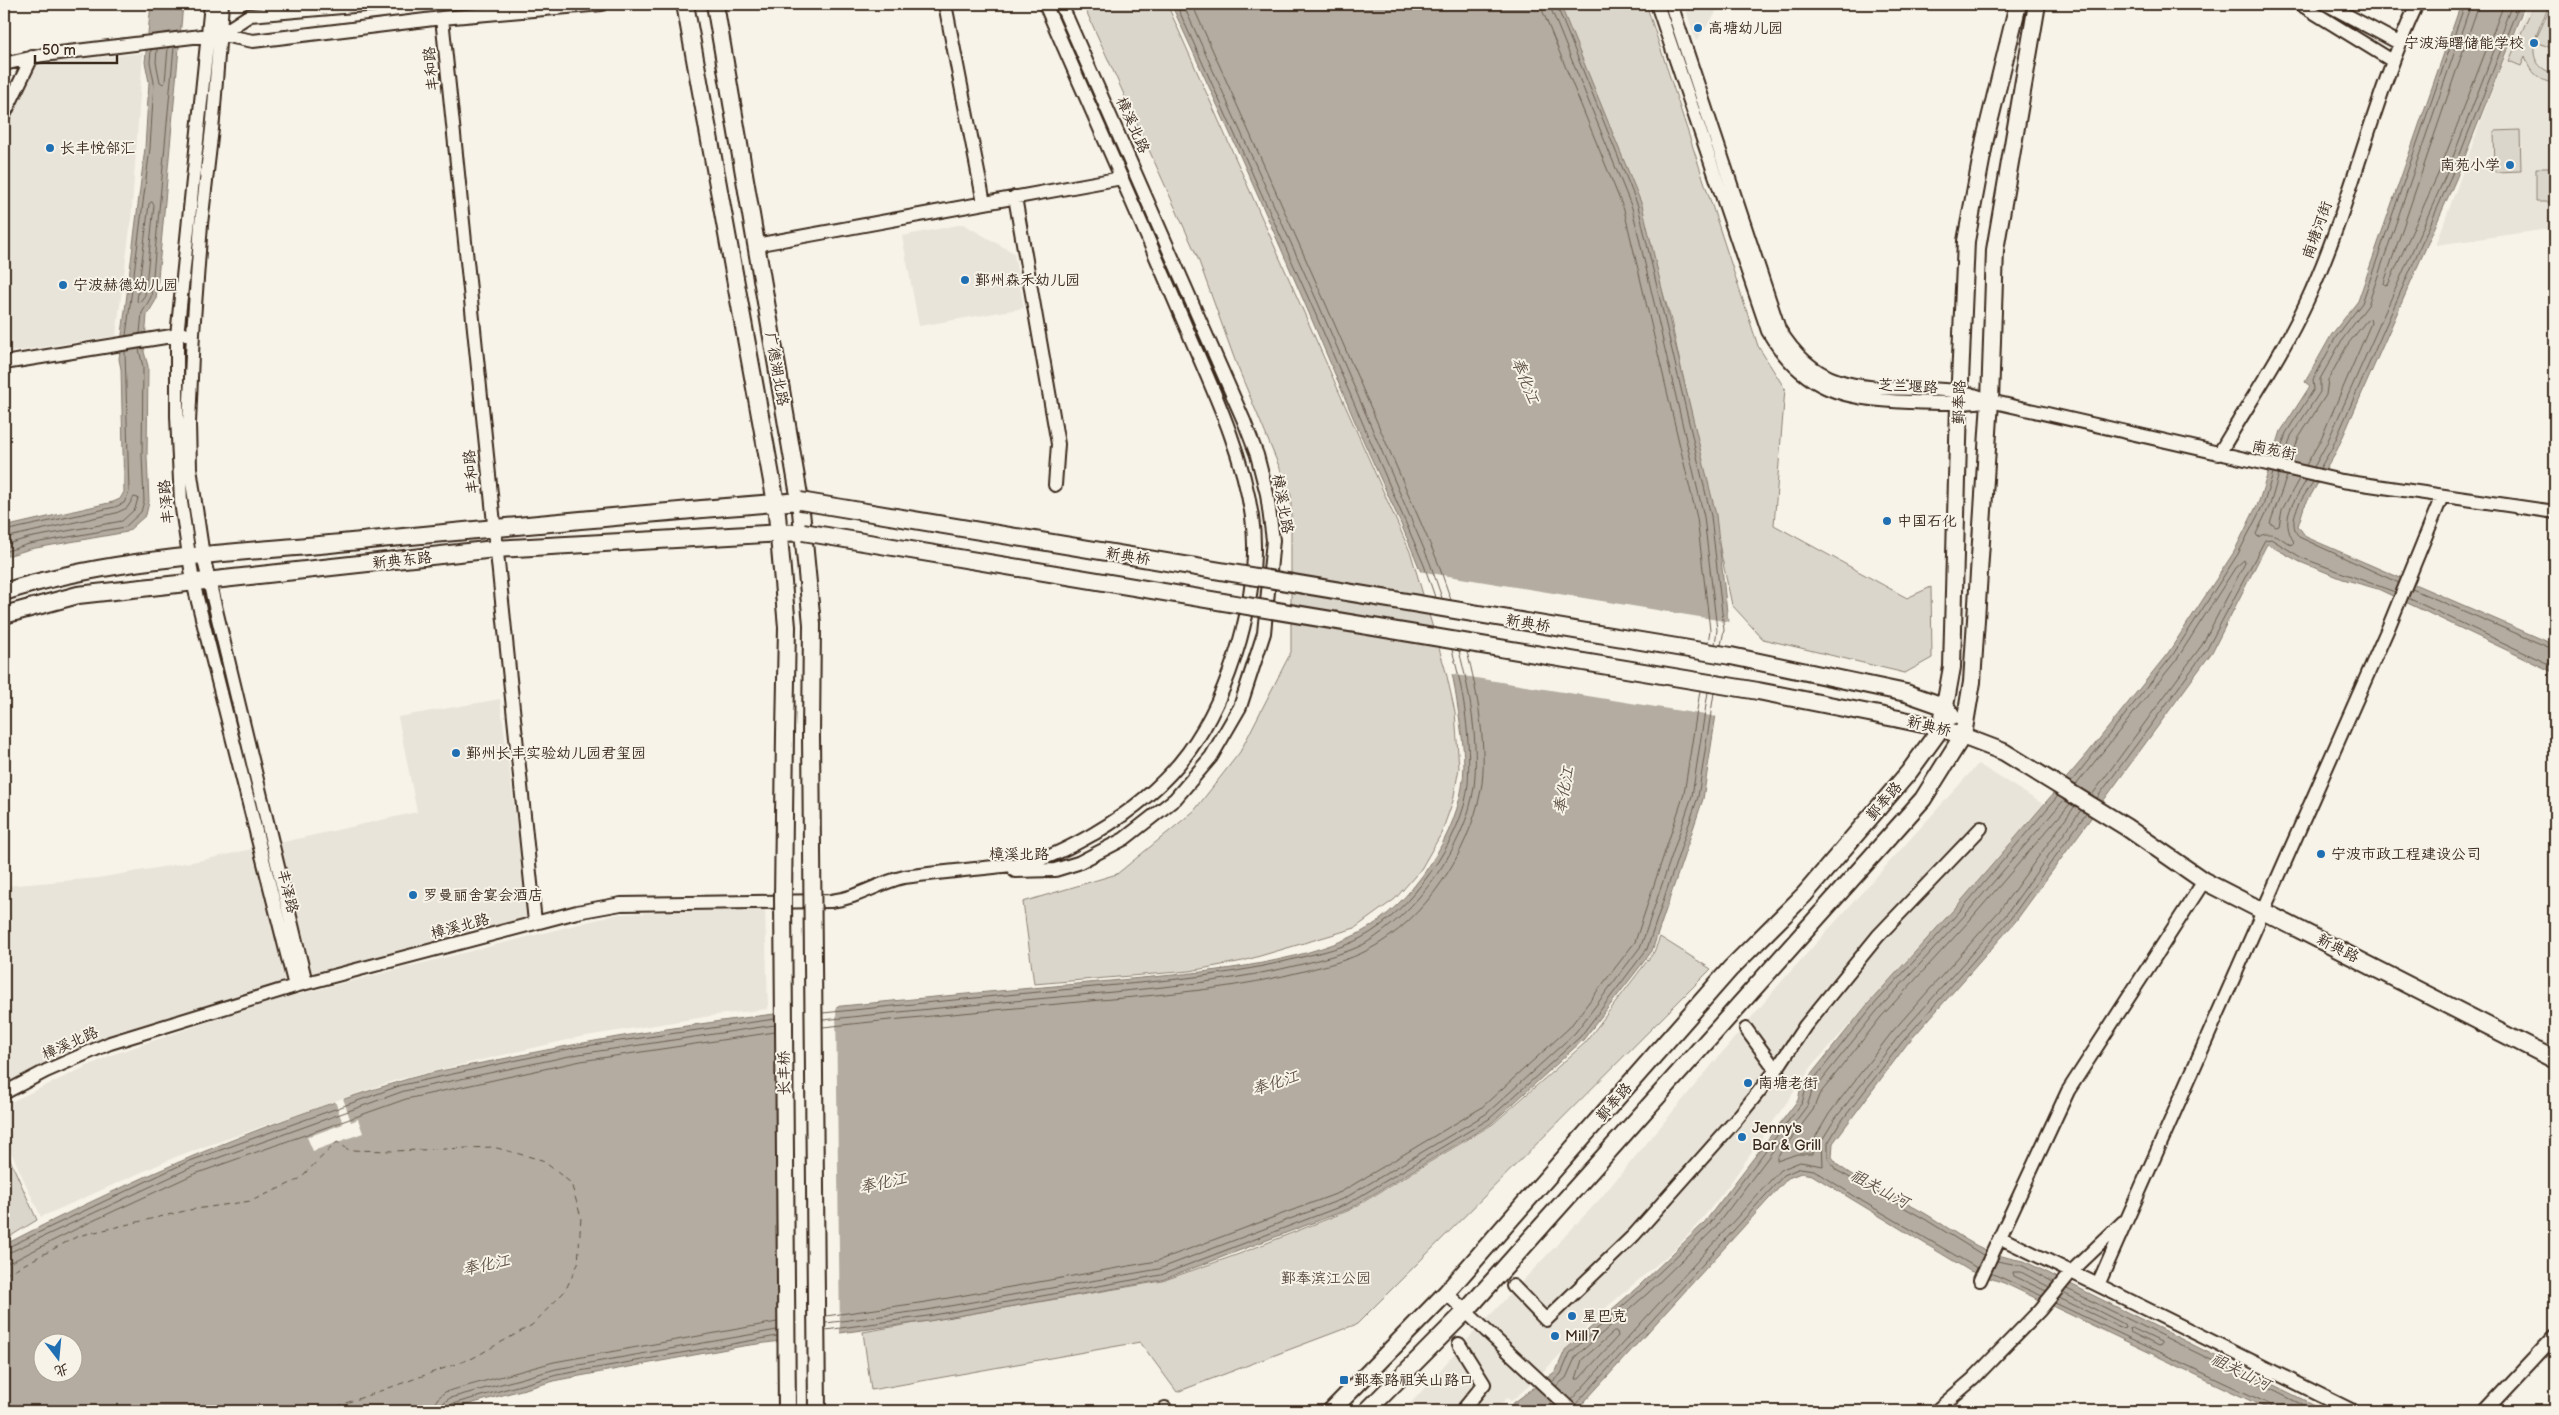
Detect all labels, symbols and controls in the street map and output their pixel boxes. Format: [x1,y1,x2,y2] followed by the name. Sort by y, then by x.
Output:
[1708,19,1783,38] place label: 高塘幼儿园
[1692,22,1704,34] marker: 高塘幼儿园
[35,32,118,64] scale bar
[2404,34,2524,53] place label: 宁波海曙储能学校
[2528,37,2540,49] marker: 宁波海曙储能学校
[42,41,76,60] text: 50 m
[420,46,443,92] street label: 丰和路
[1112,94,1153,156] street label: 樟溪北路
[60,139,135,158] place label: 长丰悦邻汇
[44,142,56,154] marker: 长丰悦邻汇
[2440,156,2500,175] place label: 南苑小学
[2504,159,2516,171] marker: 南苑小学
[2298,199,2337,262] street label: 南塘河街
[975,271,1080,290] place label: 鄞州森禾幼儿园
[959,274,971,286] marker: 鄞州森禾幼儿园
[73,276,178,295] place label: 宁波赫德幼儿园
[57,279,69,291] marker: 宁波赫德幼儿园
[761,330,792,408] street label: 广德湖北路
[1507,355,1543,407] water label: 奉化江
[1878,375,1938,398] street label: 芝兰堰路
[1949,379,1970,425] street label: 鄞奉路
[2250,437,2298,464] street label: 南苑街
[460,449,483,495] street label: 丰和路
[1268,473,1297,535] street label: 樟溪北路
[155,479,178,525] street label: 丰泽路
[1897,512,1957,531] place label: 中国石化
[1881,515,1893,527] marker: 中国石化
[1104,544,1152,569] street label: 新典桥
[371,548,433,573] street label: 新典东路
[1504,611,1552,636] street label: 新典桥
[1905,712,1953,741] street label: 新典桥
[466,744,646,763] place label: 鄞州长丰实验幼儿园君玺园
[450,747,462,759] marker: 鄞州长丰实验幼儿园君玺园
[1551,764,1579,816] water label: 奉化江
[1862,778,1906,825] street label: 鄞奉路
[989,845,1049,864] street label: 樟溪北路
[2331,845,2481,864] place label: 宁波市政工程建设公司
[2315,848,2327,860] marker: 宁波市政工程建设公司
[273,867,302,915] street label: 丰泽路
[423,886,543,905] place label: 罗曼丽舍宴会酒店
[407,889,419,901] marker: 罗曼丽舍宴会酒店
[429,910,492,943] street label: 樟溪北路
[2313,930,2362,967] street label: 新典路
[39,1023,101,1064] street label: 樟溪北路
[775,1050,794,1096] street label: 长丰桥
[1250,1067,1302,1100] water label: 奉化江
[1758,1074,1818,1093] place label: 南塘老街
[1742,1077,1754,1089] marker: 南塘老街
[1592,1079,1636,1126] street label: 鄞奉路
[1752,1119,1821,1155] place label: Jenny's Bar & Grill
[1736,1131,1748,1143] marker: Jenny's Bar & Grill
[1847,1166,1915,1214] water label: 祖关山河
[858,1169,910,1198] water label: 奉化江
[461,1251,513,1280] water label: 奉化江
[1281,1269,1371,1288] park label: 鄞奉滨江公园
[1582,1307,1627,1326] place label: 星巴克
[1566,1310,1578,1322] marker: 星巴克
[1565,1327,1600,1346] place label: Mill 7
[1549,1330,1561,1342] marker: Mill 7
[32,1332,82,1382] north arrow
[2207,1350,2276,1396] water label: 祖关山河
[52,1360,71,1380] text: 北
[1354,1371,1474,1390] place label: 鄞奉路祖关山路口
[1338,1374,1350,1386] marker: 鄞奉路祖关山路口

